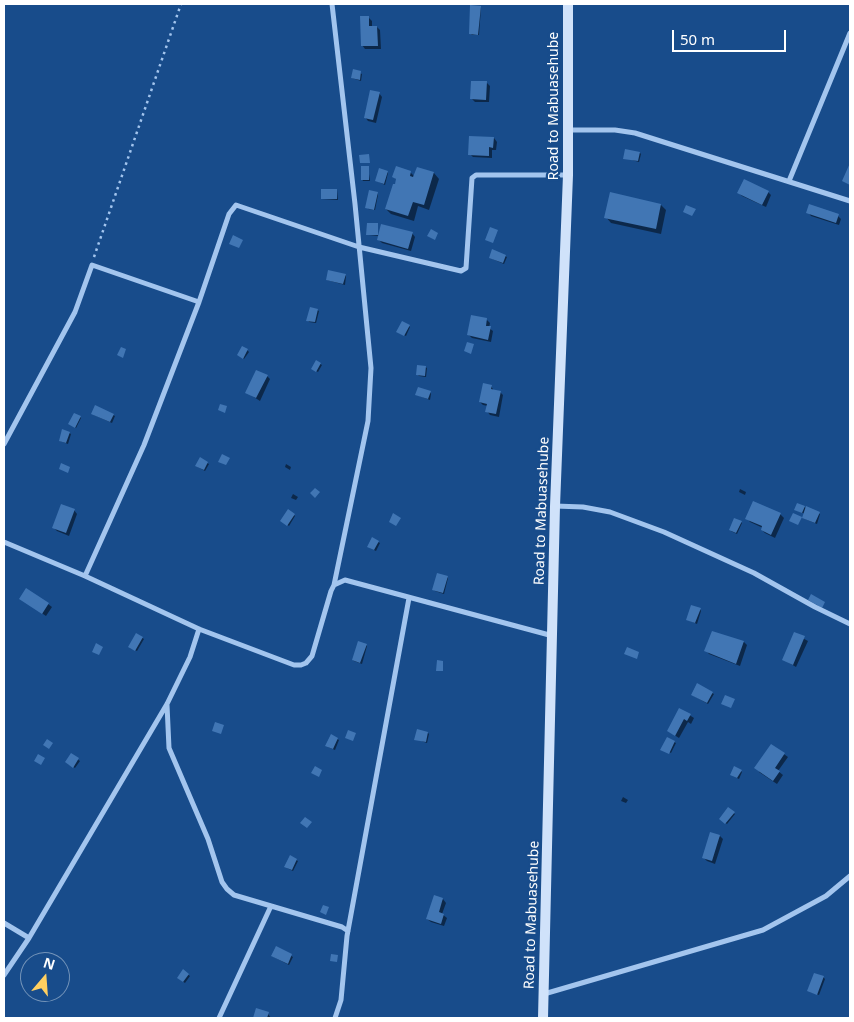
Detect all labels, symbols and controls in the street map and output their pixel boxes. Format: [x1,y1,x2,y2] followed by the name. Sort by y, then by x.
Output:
[674,20,788,52] scale bar
[680,29,715,49] text: 50 m
[546,32,562,180] street label: Road to Mabuasehube
[531,436,553,586] street label: Road to Mabuasehube
[521,840,543,990] street label: Road to Mabuasehube
[20,952,70,1002] north arrow
[41,952,58,974] text: N

